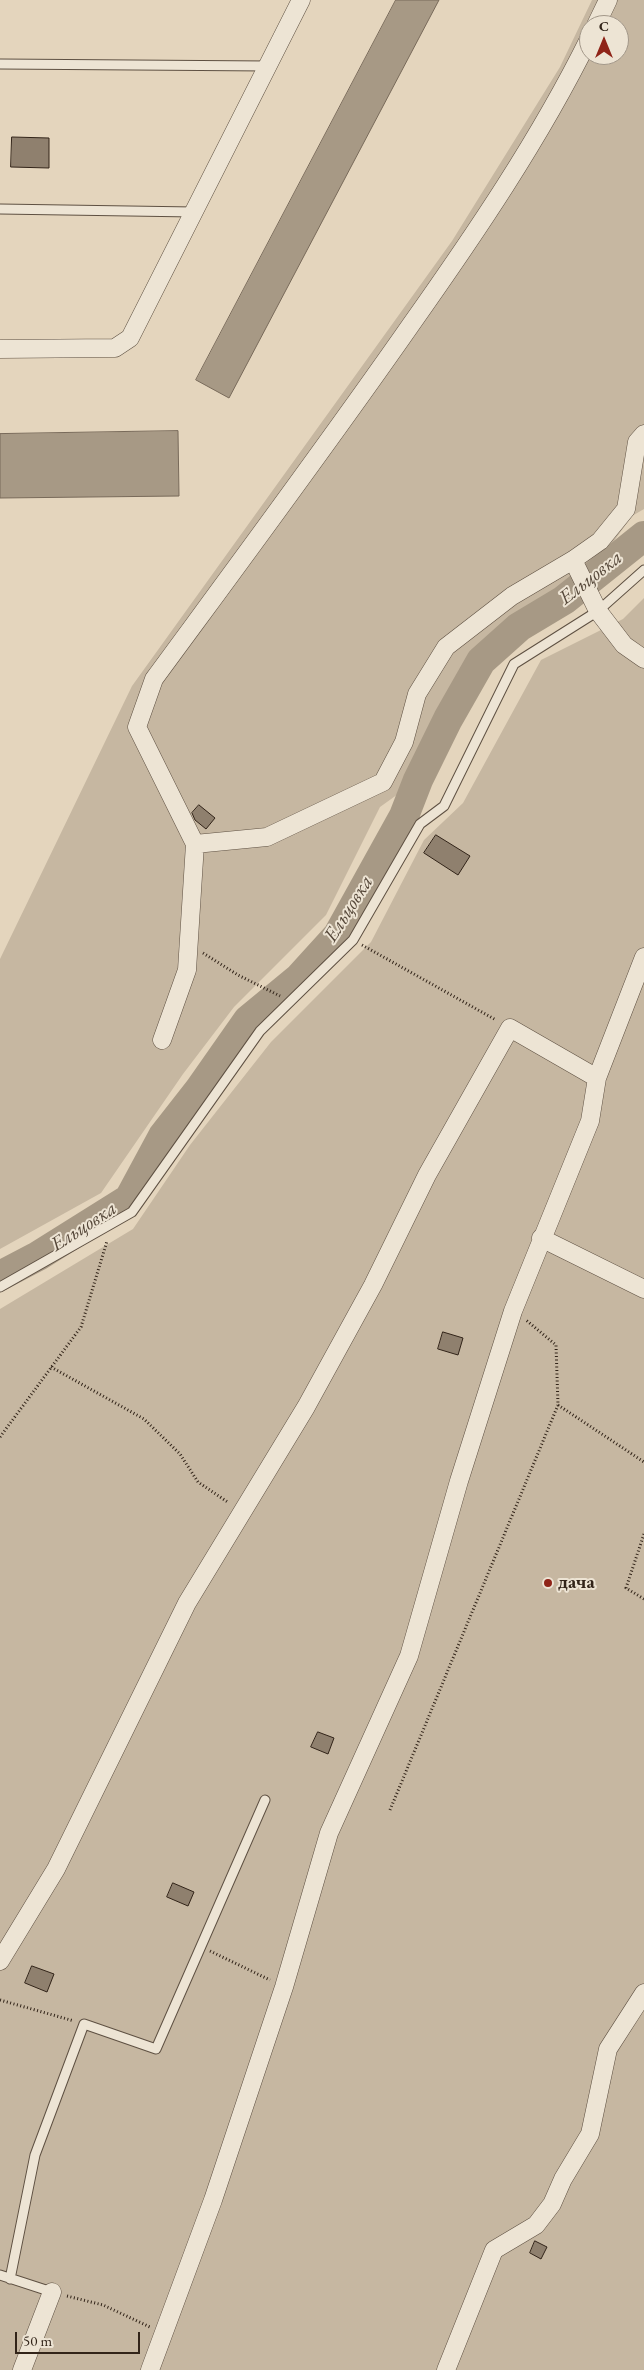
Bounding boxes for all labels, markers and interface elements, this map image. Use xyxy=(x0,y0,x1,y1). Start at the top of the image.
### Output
north arrow xyxy=(579,15,629,65)
text: С xyxy=(599,17,609,35)
water label: Ельцовка xyxy=(555,546,627,610)
water label: Ельцовка xyxy=(319,871,379,947)
water label: Ельцовка xyxy=(47,1197,121,1257)
place label: дача xyxy=(558,1572,595,1594)
marker: дача xyxy=(542,1577,554,1589)
scale bar xyxy=(18,2322,142,2354)
text: 50 m xyxy=(23,2331,52,2350)

